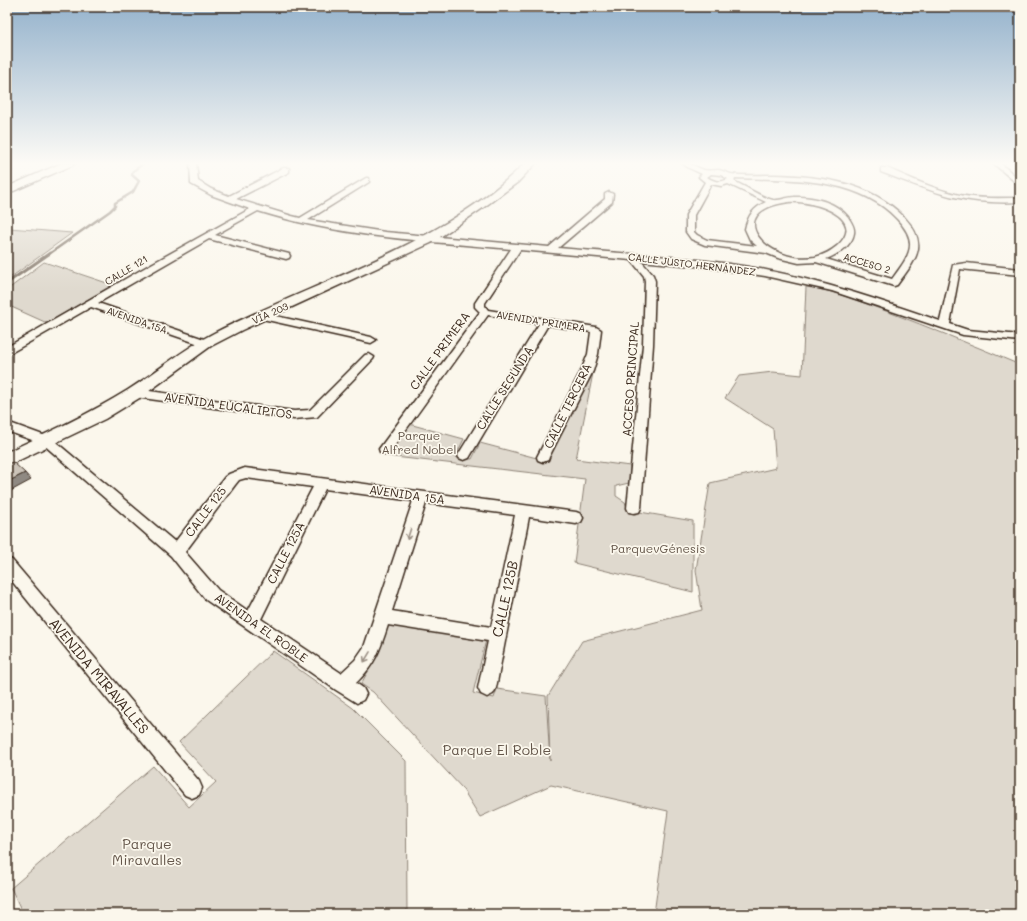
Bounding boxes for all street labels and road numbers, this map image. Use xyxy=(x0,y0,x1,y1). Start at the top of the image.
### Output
street label: CALLE JUSTO HERNÁNDEZ xyxy=(627,249,757,279)
street label: ACCESO 2 xyxy=(842,249,892,277)
street label: CALLE 121 xyxy=(102,252,150,288)
street label: VÍA 203 xyxy=(250,299,291,327)
street label: AVENIDA 15A xyxy=(105,303,169,337)
street label: AVENIDA PRIMERA xyxy=(495,307,587,335)
street label: CALLE PRIMERA xyxy=(405,308,473,393)
street label: ACCESO PRINCIPAL xyxy=(618,320,642,437)
street label: CALLE SEGUNDA xyxy=(472,342,536,432)
street label: CALLE TERCERA xyxy=(540,360,595,451)
street label: AVENIDA EUCALIPTOS xyxy=(163,388,293,422)
street label: AVENIDA 15A xyxy=(368,481,446,507)
street label: CALLE 125 xyxy=(181,483,229,540)
street label: CALLE 125A xyxy=(263,519,308,586)
street label: CALLE 125B xyxy=(487,559,522,639)
street label: AVENIDA EL ROBLE xyxy=(212,589,312,665)
street label: AVENIDA MIRAVALLES xyxy=(45,614,154,738)

